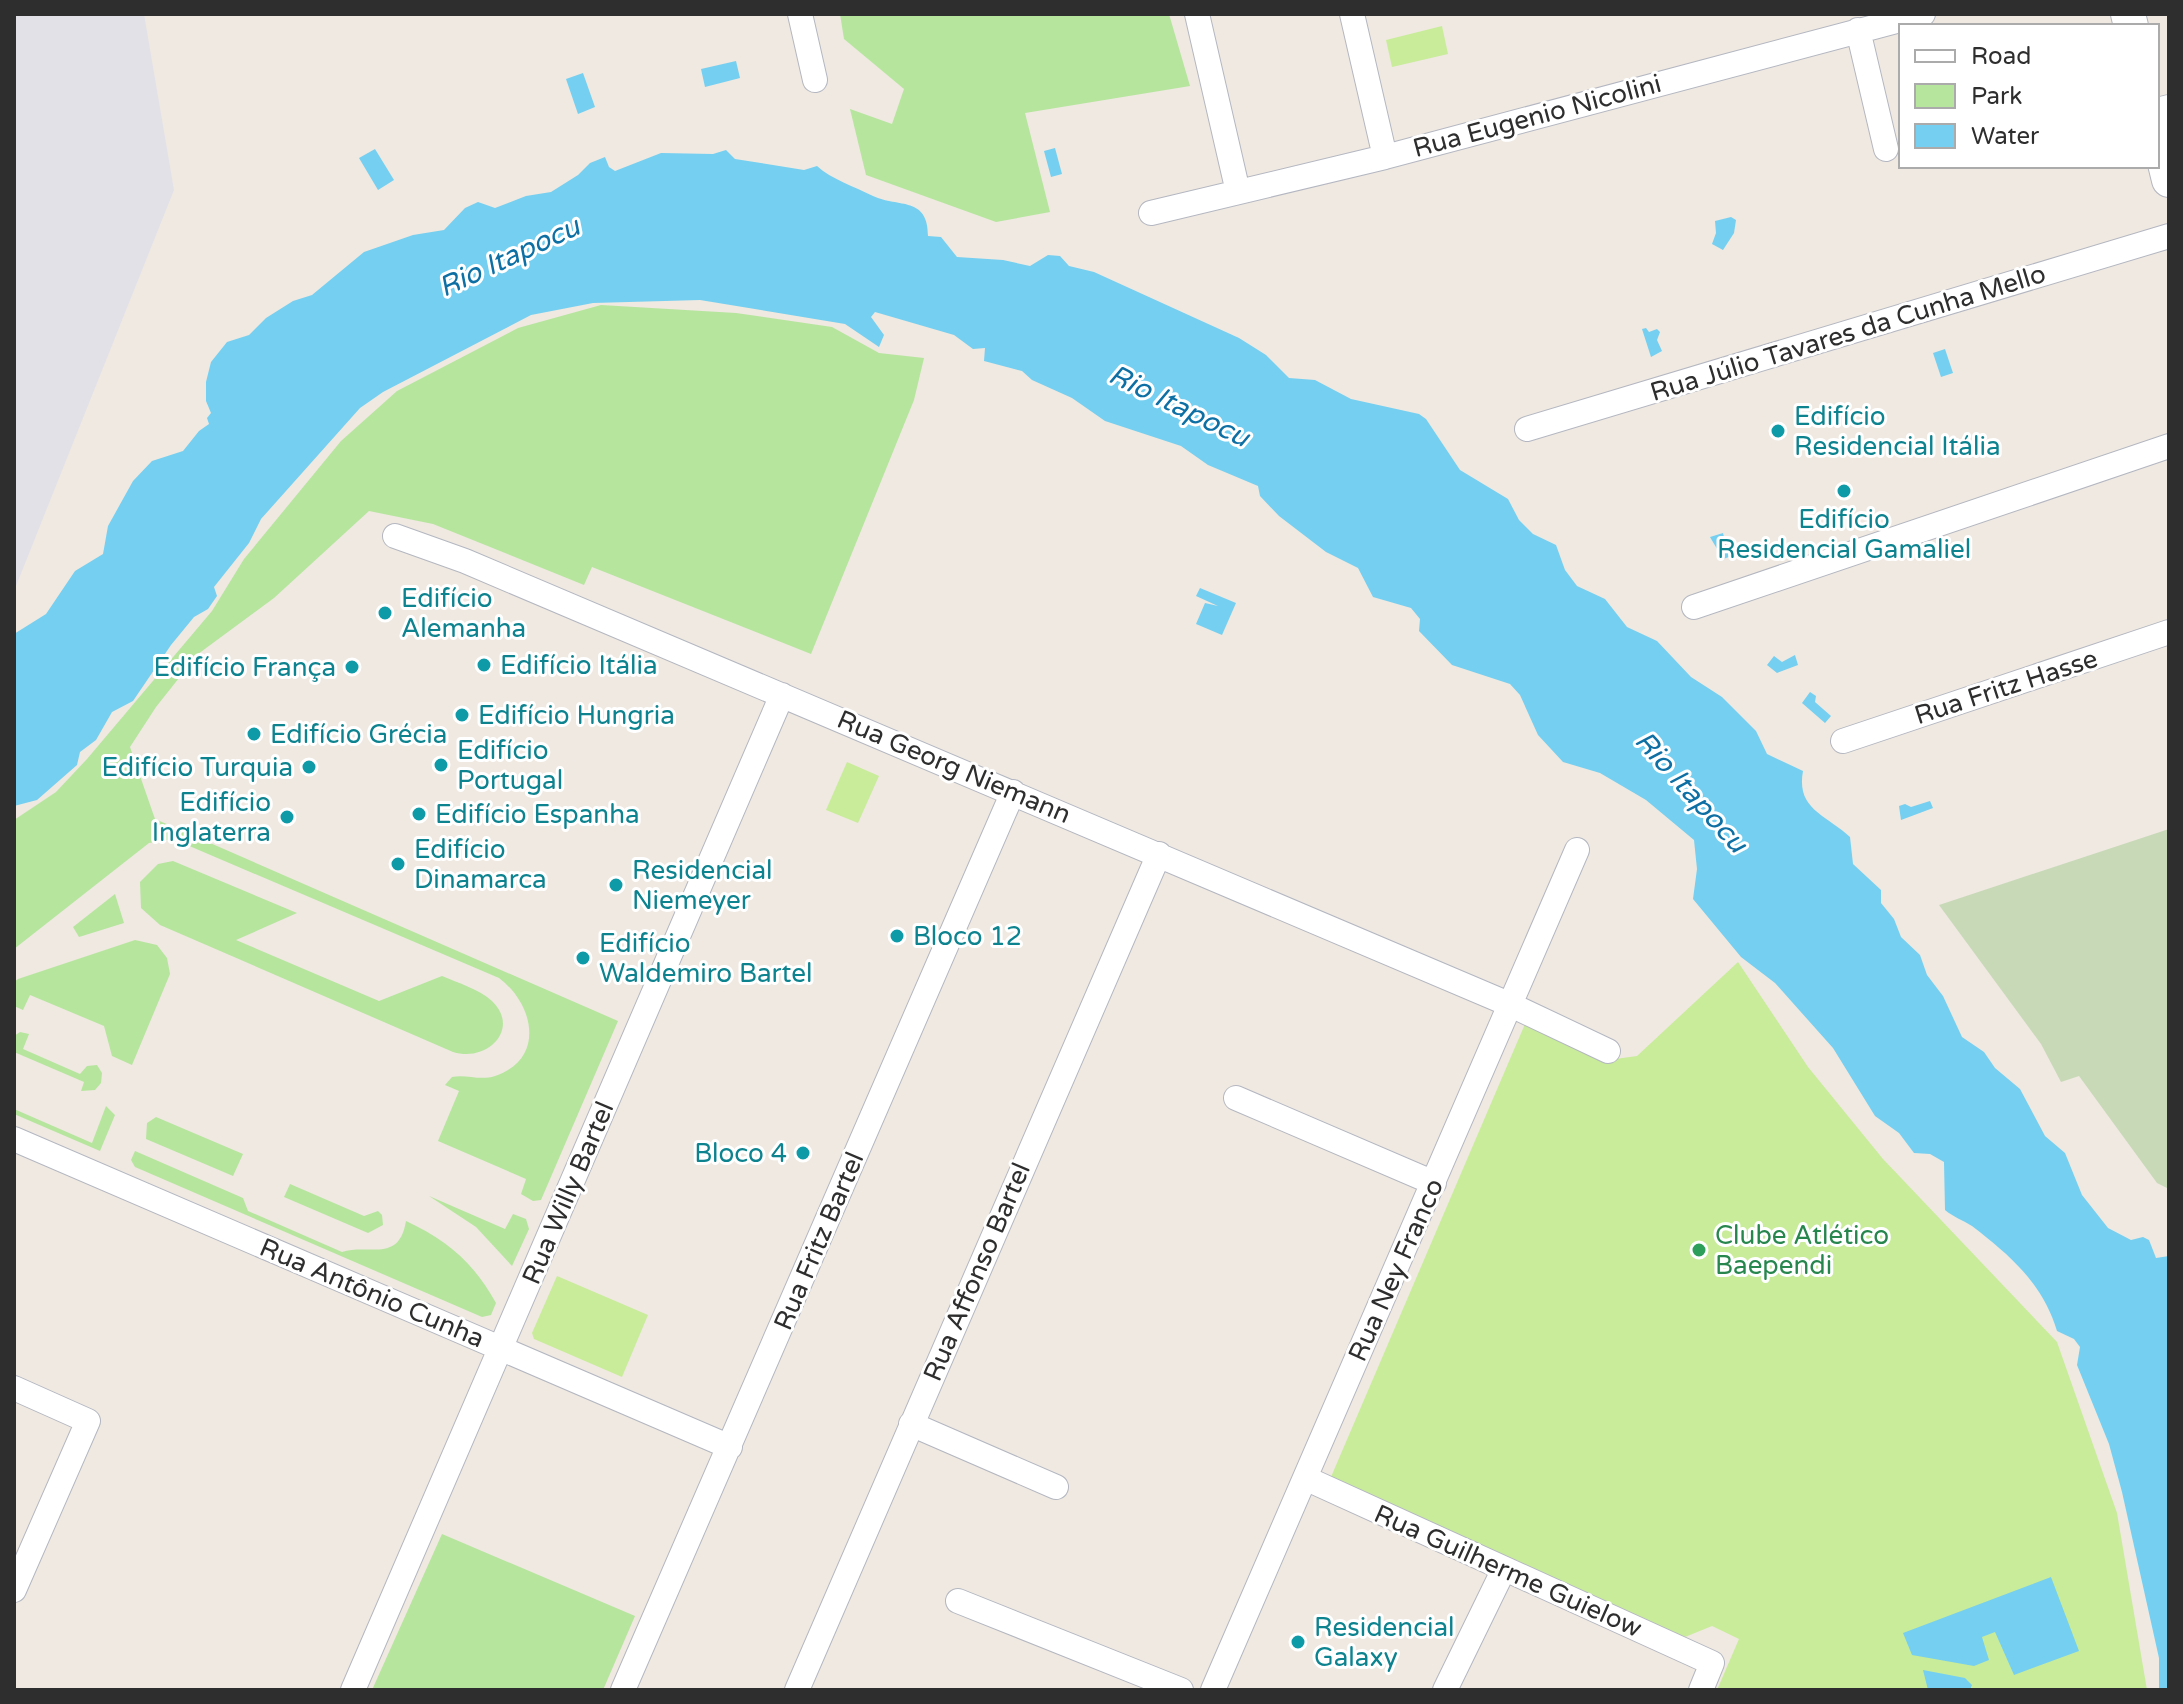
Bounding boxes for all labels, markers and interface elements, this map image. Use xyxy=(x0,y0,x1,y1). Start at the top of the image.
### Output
legend xyxy=(1899,24,2159,168)
text: Road xyxy=(1971,42,2031,71)
street label: Rua Eugenio Nicolini xyxy=(1409,68,1665,164)
text: Park xyxy=(1971,82,2022,111)
text: Water xyxy=(1971,122,2040,151)
water label: Rio Itapocu xyxy=(433,209,587,305)
street label: Rua Júlio Tavares da Cunha Mello xyxy=(1647,258,2049,408)
water label: Rio Itapocu xyxy=(1103,357,1256,455)
place label: Edifício Residencial Itália xyxy=(1794,401,2001,462)
marker: Edifício Residencial Itália xyxy=(1769,422,1787,440)
marker: Edifício Residencial Gamaliel xyxy=(1835,482,1853,500)
place label: Edifício Residencial Gamaliel xyxy=(1717,504,1971,565)
place label: Edifício Alemanha xyxy=(401,583,526,644)
marker: Edifício Alemanha xyxy=(376,604,394,622)
street label: Rua Fritz Hasse xyxy=(1910,643,2102,731)
place label: Edifício Itália xyxy=(500,650,658,681)
place label: Edifício França xyxy=(154,652,336,683)
marker: Edifício Itália xyxy=(475,656,493,674)
marker: Edifício França xyxy=(343,658,361,676)
place label: Edifício Hungria xyxy=(478,700,675,731)
street label: Rua Georg Niemann xyxy=(833,704,1075,830)
marker: Edifício Hungria xyxy=(453,706,471,724)
place label: Edifício Grécia xyxy=(270,719,447,750)
water label: Rio Itapocu xyxy=(1628,724,1756,861)
marker: Edifício Grécia xyxy=(245,725,263,743)
place label: Edifício Portugal xyxy=(457,735,563,796)
place label: Edifício Turquia xyxy=(102,752,293,783)
marker: Edifício Portugal xyxy=(432,756,450,774)
marker: Edifício Turquia xyxy=(300,758,318,776)
place label: Edifício Inglaterra xyxy=(152,787,271,848)
place label: Edifício Espanha xyxy=(435,799,640,830)
marker: Edifício Espanha xyxy=(410,805,428,823)
marker: Edifício Inglaterra xyxy=(278,808,296,826)
place label: Edifício Dinamarca xyxy=(414,834,547,895)
marker: Edifício Dinamarca xyxy=(389,855,407,873)
place label: Residencial Niemeyer xyxy=(632,855,773,916)
marker: Residencial Niemeyer xyxy=(607,876,625,894)
place label: Bloco 12 xyxy=(913,921,1022,952)
marker: Bloco 12 xyxy=(888,927,906,945)
place label: Edifício Waldemiro Bartel xyxy=(599,928,812,989)
marker: Edifício Waldemiro Bartel xyxy=(574,949,592,967)
street label: Rua Willy Bartel xyxy=(516,1097,620,1289)
place label: Bloco 4 xyxy=(694,1138,787,1169)
marker: Bloco 4 xyxy=(794,1144,812,1162)
street label: Rua Fritz Bartel xyxy=(768,1147,870,1335)
street label: Rua Affonso Bartel xyxy=(917,1158,1037,1386)
street label: Rua Ney Franco xyxy=(1342,1174,1450,1366)
place label: Clube Atlético Baependi xyxy=(1715,1220,1889,1281)
street label: Rua Antônio Cunha xyxy=(255,1232,489,1354)
marker: Clube Atlético Baependi xyxy=(1690,1241,1708,1259)
street label: Rua Guilherme Guielow xyxy=(1369,1498,1647,1644)
place label: Residencial Galaxy xyxy=(1314,1612,1455,1673)
marker: Residencial Galaxy xyxy=(1289,1633,1307,1651)

